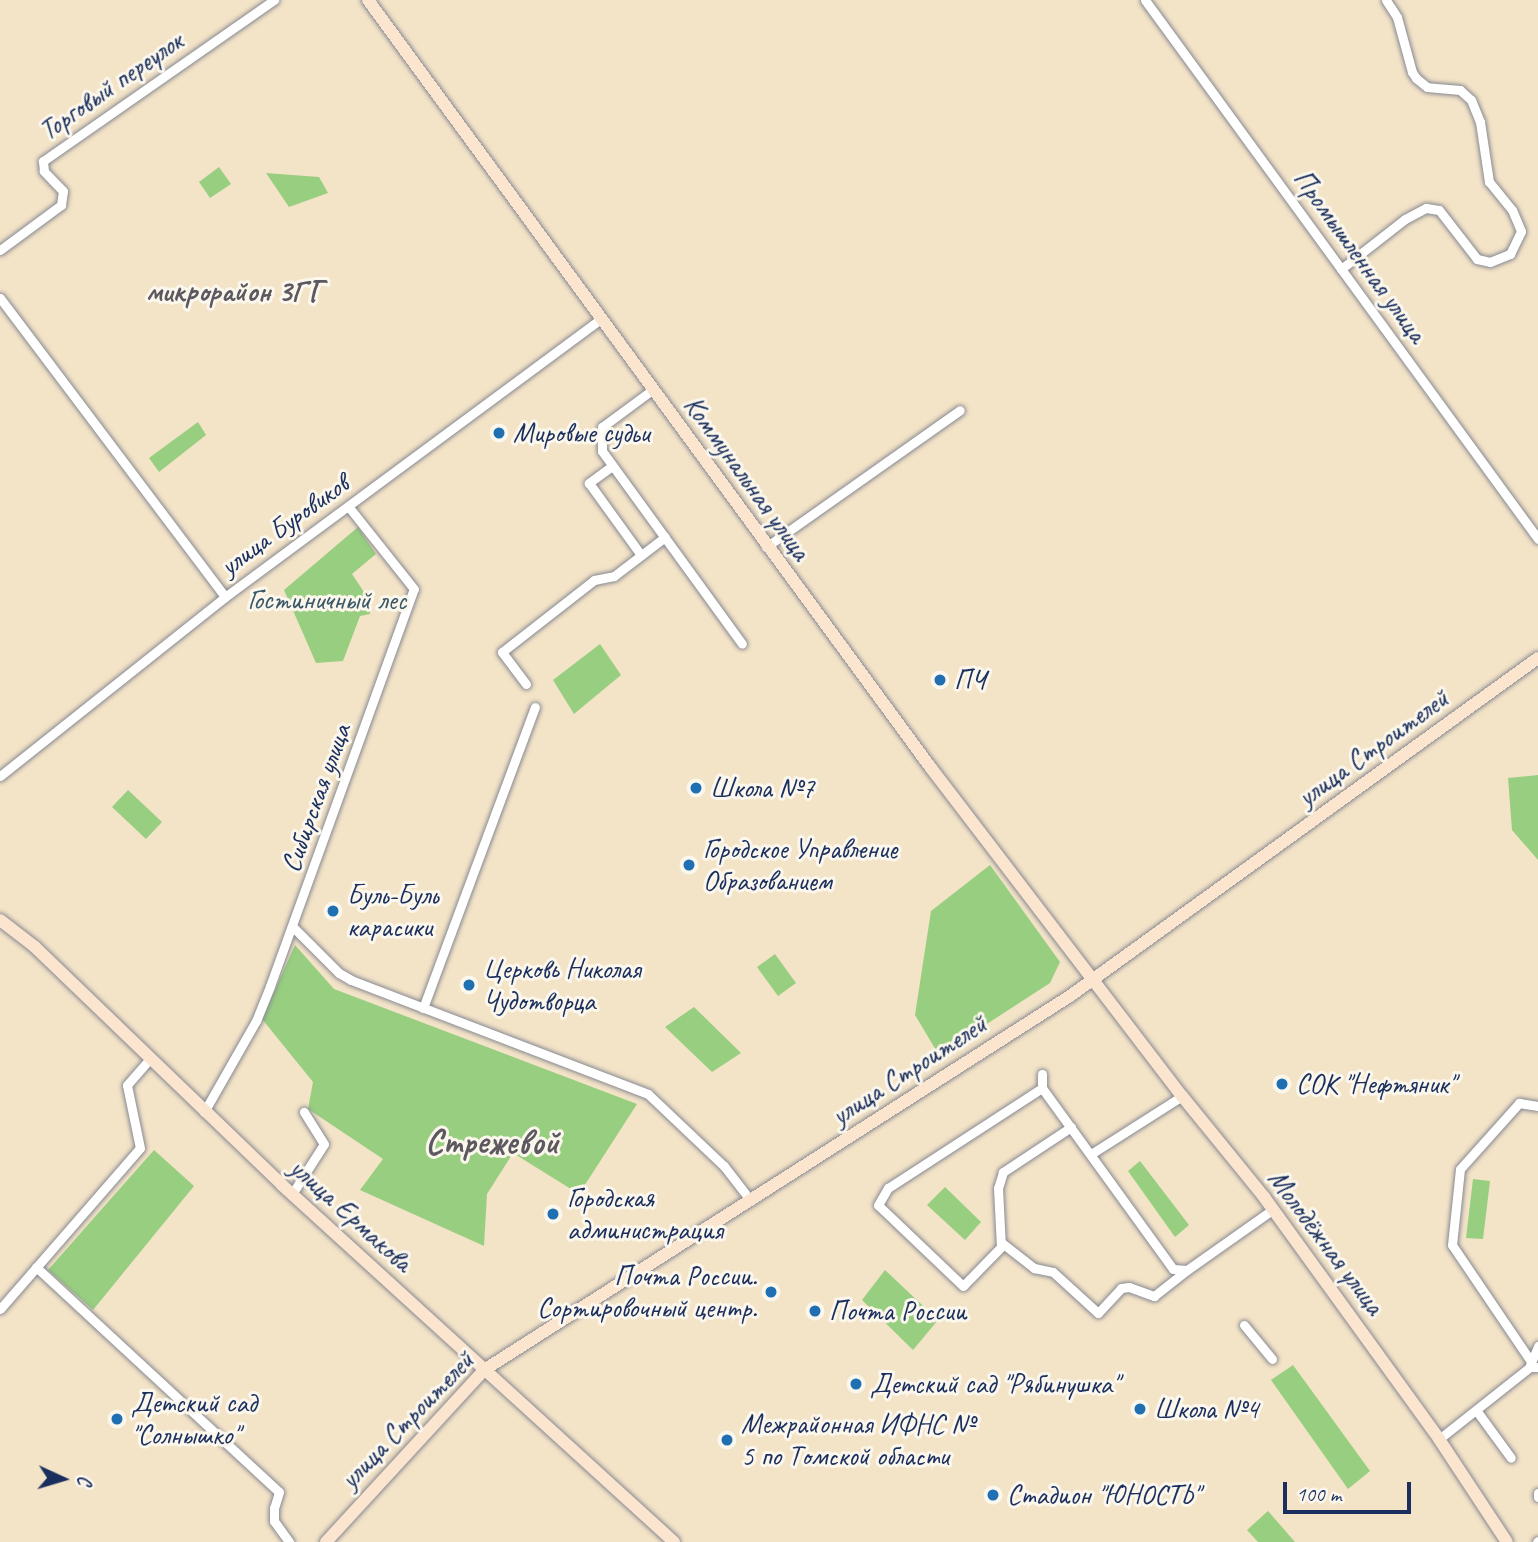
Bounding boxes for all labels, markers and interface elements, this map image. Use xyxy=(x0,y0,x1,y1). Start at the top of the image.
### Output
street label: Торговый переулок xyxy=(33,24,189,148)
street label: Промышленная улица xyxy=(1286,162,1434,350)
district label: микрорайон 3ГГ xyxy=(146,273,322,309)
street label: Коммунальная улица xyxy=(676,389,818,567)
place label: Мировые судьи xyxy=(513,416,651,450)
marker: Мировые судьи xyxy=(491,425,507,441)
street label: улица Буровиков xyxy=(213,467,355,583)
park label: Гостиничный лес xyxy=(248,583,406,617)
place label: ПЧ xyxy=(954,663,986,697)
marker: ПЧ xyxy=(932,672,948,688)
street label: улица Строителей xyxy=(1292,683,1454,813)
street label: Сибирская улица xyxy=(273,718,359,878)
place label: Школа №7 xyxy=(710,771,814,805)
marker: Школа №7 xyxy=(688,780,704,796)
place label: Городское Управление Образованием xyxy=(703,832,898,898)
marker: Городское Управление Образованием xyxy=(681,857,697,873)
place label: Буль-Буль карасики xyxy=(347,878,438,944)
marker: Буль-Буль карасики xyxy=(325,903,341,919)
place label: Церковь Николая Чудотворца xyxy=(483,952,641,1018)
marker: Церковь Николая Чудотворца xyxy=(461,977,477,993)
street label: улица Строителей xyxy=(826,1008,992,1132)
place label: СОК "Нефтяник" xyxy=(1296,1067,1455,1101)
marker: СОК "Нефтяник" xyxy=(1274,1076,1290,1092)
district label: Стрежевой xyxy=(425,1121,559,1163)
street label: улица Ермакова xyxy=(282,1151,420,1279)
street label: Молодёжная улица xyxy=(1260,1162,1392,1322)
place label: Городская администрация xyxy=(567,1181,723,1247)
marker: Городская администрация xyxy=(545,1206,561,1222)
place label: Почта России. Сортировочный центр. xyxy=(537,1259,757,1325)
marker: Почта России. Сортировочный центр. xyxy=(763,1284,779,1300)
place label: Почта России xyxy=(829,1294,965,1328)
marker: Почта России xyxy=(807,1303,823,1319)
street label: улица Строителей xyxy=(334,1345,480,1495)
place label: Детский сад "Рябинушка" xyxy=(870,1367,1119,1401)
marker: Детский сад "Рябинушка" xyxy=(848,1376,864,1392)
place label: Детский сад "Солнышко" xyxy=(131,1386,257,1452)
place label: Школа №4 xyxy=(1154,1392,1258,1426)
marker: Школа №4 xyxy=(1132,1401,1148,1417)
place label: Межрайонная ИФНС № 5 по Томской области xyxy=(741,1407,974,1473)
marker: Детский сад "Солнышко" xyxy=(109,1411,125,1427)
marker: Межрайонная ИФНС № 5 по Томской области xyxy=(719,1432,735,1448)
north arrow xyxy=(28,1444,98,1514)
scale bar xyxy=(1286,1468,1414,1512)
text: С xyxy=(72,1475,96,1486)
place label: Стадион "ЮНОСТЬ" xyxy=(1007,1478,1199,1512)
text: 100 m xyxy=(1296,1481,1341,1507)
marker: Стадион "ЮНОСТЬ" xyxy=(985,1487,1001,1503)

